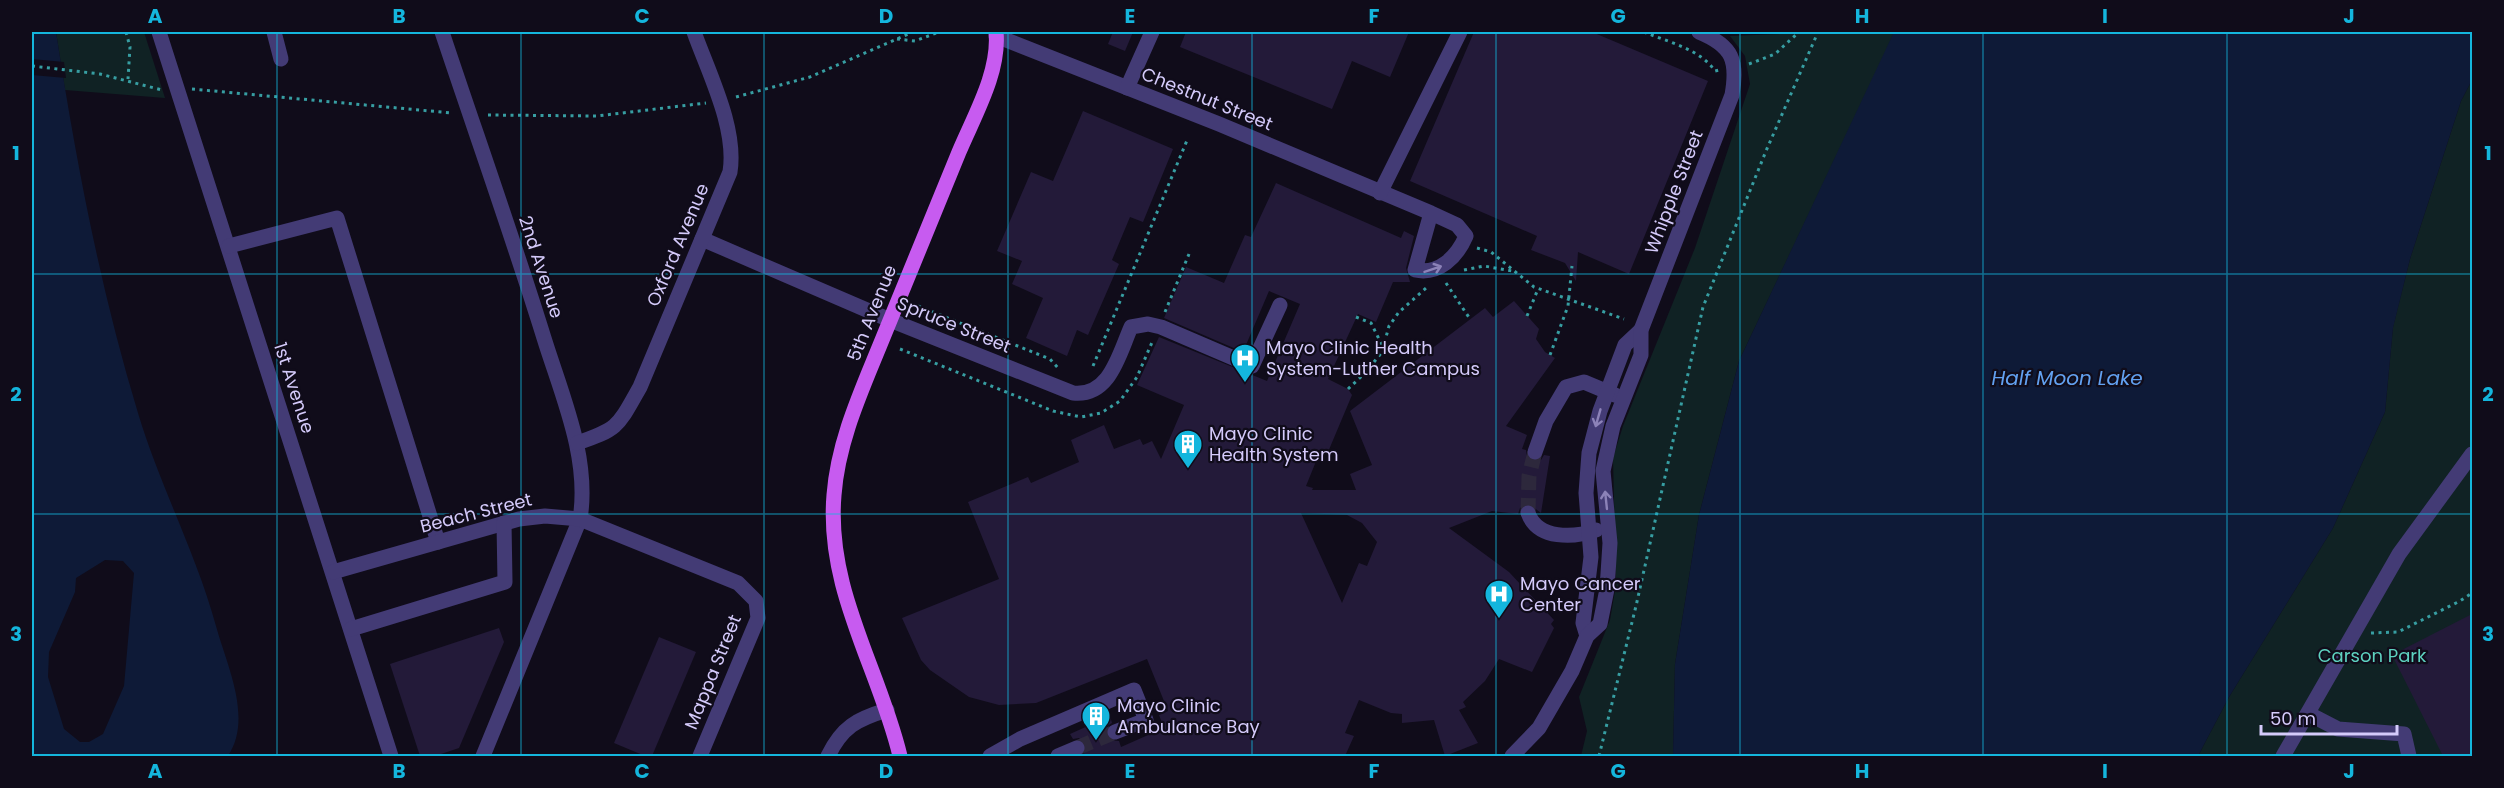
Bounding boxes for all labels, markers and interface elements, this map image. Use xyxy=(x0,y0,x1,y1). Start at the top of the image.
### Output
text: A xyxy=(148,2,163,30)
text: B xyxy=(392,2,406,30)
text: C xyxy=(634,2,650,30)
text: D xyxy=(879,2,893,30)
text: E xyxy=(1125,2,1135,30)
text: F xyxy=(1369,2,1380,30)
text: G xyxy=(1610,2,1626,30)
text: H xyxy=(1855,2,1869,30)
text: I xyxy=(2102,2,2108,30)
text: J xyxy=(2343,2,2355,30)
street label: Chestnut Street xyxy=(1138,61,1277,136)
street label: Whipple Street xyxy=(1638,126,1709,257)
text: 1 xyxy=(12,139,20,167)
text: 1 xyxy=(2484,139,2492,167)
street label: Oxford Avenue xyxy=(640,179,715,310)
street label: 2nd Avenue xyxy=(513,212,570,321)
street label: 5th Avenue xyxy=(841,261,902,365)
one-way arrow xyxy=(1424,262,1442,273)
street label: Spruce Street xyxy=(894,290,1015,359)
place label: Mayo Clinic Health System-Luther Campus xyxy=(1266,335,1480,381)
street label: 1st Avenue xyxy=(268,339,321,436)
hospital icon: Mayo Clinic Health System-Luther Campus xyxy=(1229,342,1261,384)
water label: Half Moon Lake xyxy=(1991,364,2143,392)
text: 2 xyxy=(10,380,22,408)
text: 2 xyxy=(2482,380,2494,408)
one-way arrow xyxy=(1592,408,1603,427)
place label: Mayo Clinic Health System xyxy=(1209,421,1338,467)
building icon: Mayo Clinic Health System xyxy=(1172,428,1204,470)
street label: Beach Street xyxy=(417,487,534,538)
one-way arrow xyxy=(1600,491,1611,511)
place label: Mayo Cancer Center xyxy=(1520,571,1641,617)
hospital icon: Mayo Cancer Center xyxy=(1483,578,1515,620)
street label: Mappa Street xyxy=(678,611,747,733)
text: 3 xyxy=(10,620,22,648)
text: 3 xyxy=(2482,620,2494,648)
park label: Carson Park xyxy=(2318,643,2427,668)
place label: Mayo Clinic Ambulance Bay xyxy=(1117,693,1260,739)
scale bar xyxy=(2261,698,2398,736)
building icon: Mayo Clinic Ambulance Bay xyxy=(1080,700,1112,742)
text: 50 m xyxy=(2270,706,2316,731)
text: A xyxy=(148,757,163,785)
text: B xyxy=(392,757,406,785)
text: C xyxy=(634,757,650,785)
text: D xyxy=(879,757,893,785)
text: E xyxy=(1125,757,1135,785)
text: F xyxy=(1369,757,1380,785)
text: G xyxy=(1610,757,1626,785)
text: H xyxy=(1855,757,1869,785)
text: I xyxy=(2102,757,2108,785)
text: J xyxy=(2343,757,2355,785)

